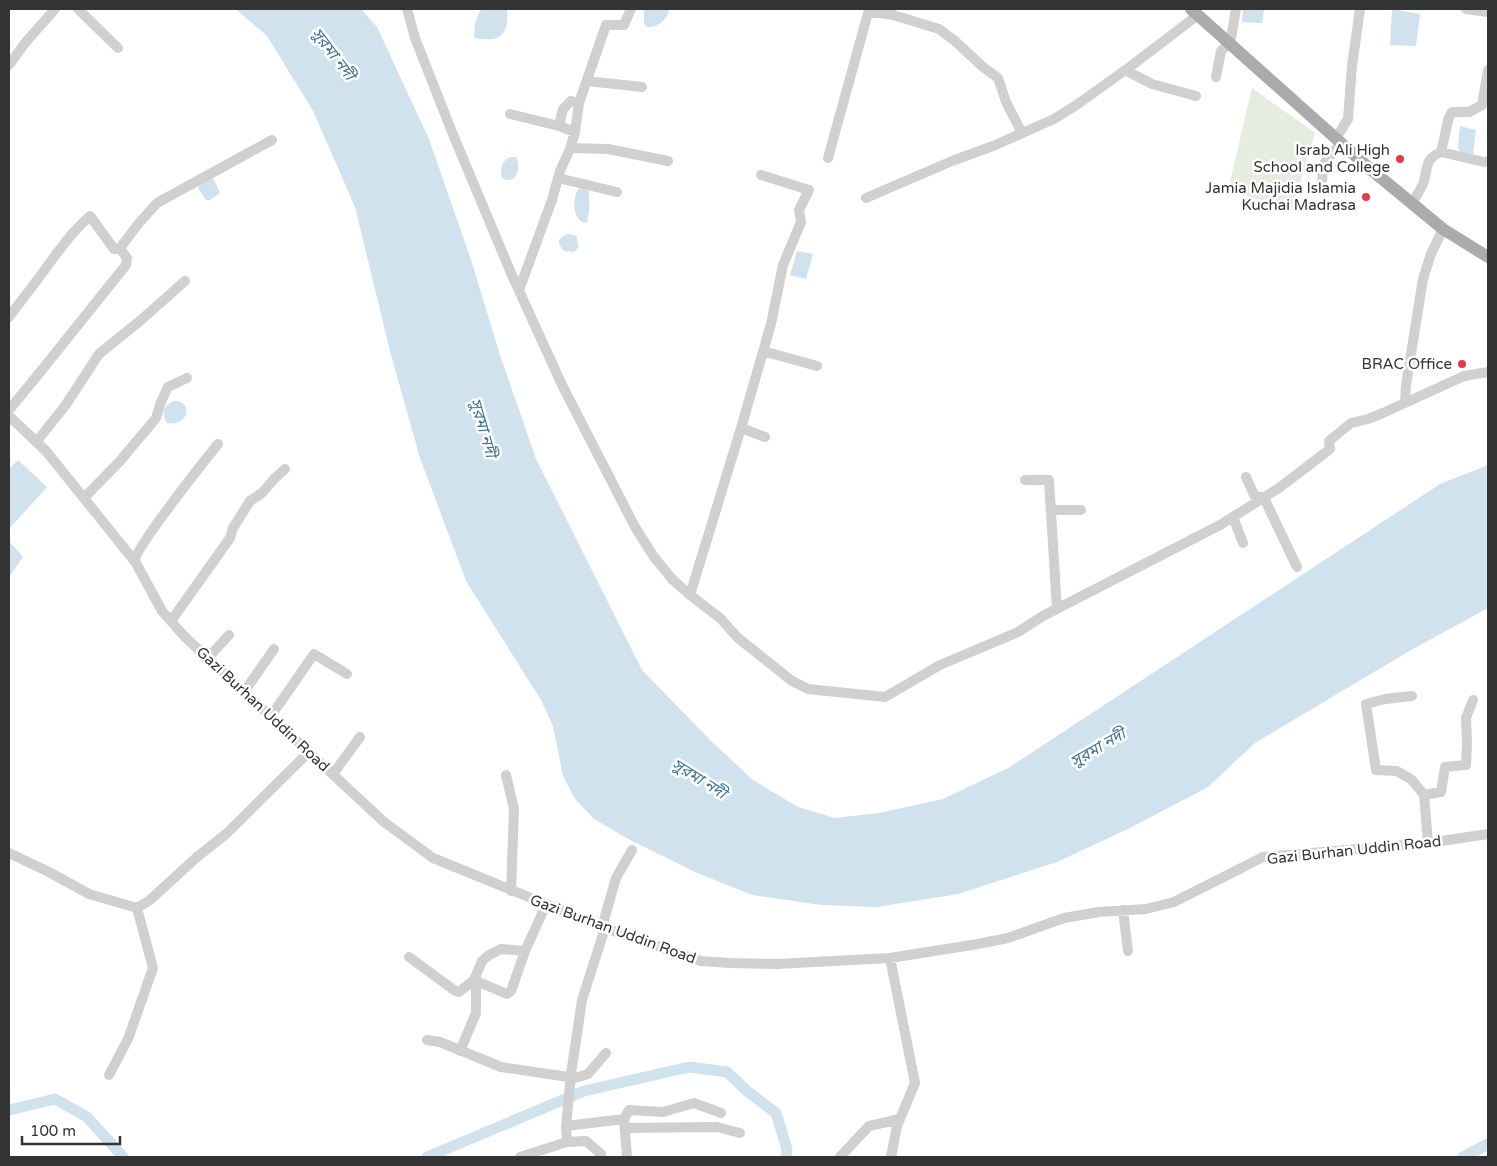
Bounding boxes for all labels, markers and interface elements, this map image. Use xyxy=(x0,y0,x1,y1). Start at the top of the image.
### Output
water label: সুরমা নদী xyxy=(307,24,361,86)
place label: Israb Ali High School and College xyxy=(1254,141,1390,176)
marker: Israb Ali High School and College xyxy=(1394,153,1406,165)
place label: Jamia Majidia Islamia Kuchai Madrasa xyxy=(1205,179,1356,214)
marker: Jamia Majidia Islamia Kuchai Madrasa xyxy=(1360,191,1372,203)
place label: BRAC Office xyxy=(1362,355,1452,373)
marker: BRAC Office xyxy=(1456,358,1468,370)
water label: সুরমা নদী xyxy=(465,396,502,462)
street label: Gazi Burhan Uddin Road xyxy=(193,643,333,775)
water label: সুরমা নদী xyxy=(1067,723,1132,772)
water label: সুরমা নদী xyxy=(668,755,732,805)
street label: Gazi Burhan Uddin Road xyxy=(1266,832,1442,868)
street label: Gazi Burhan Uddin Road xyxy=(528,891,698,967)
scale bar xyxy=(22,1114,120,1146)
text: 100 m xyxy=(30,1122,76,1140)

